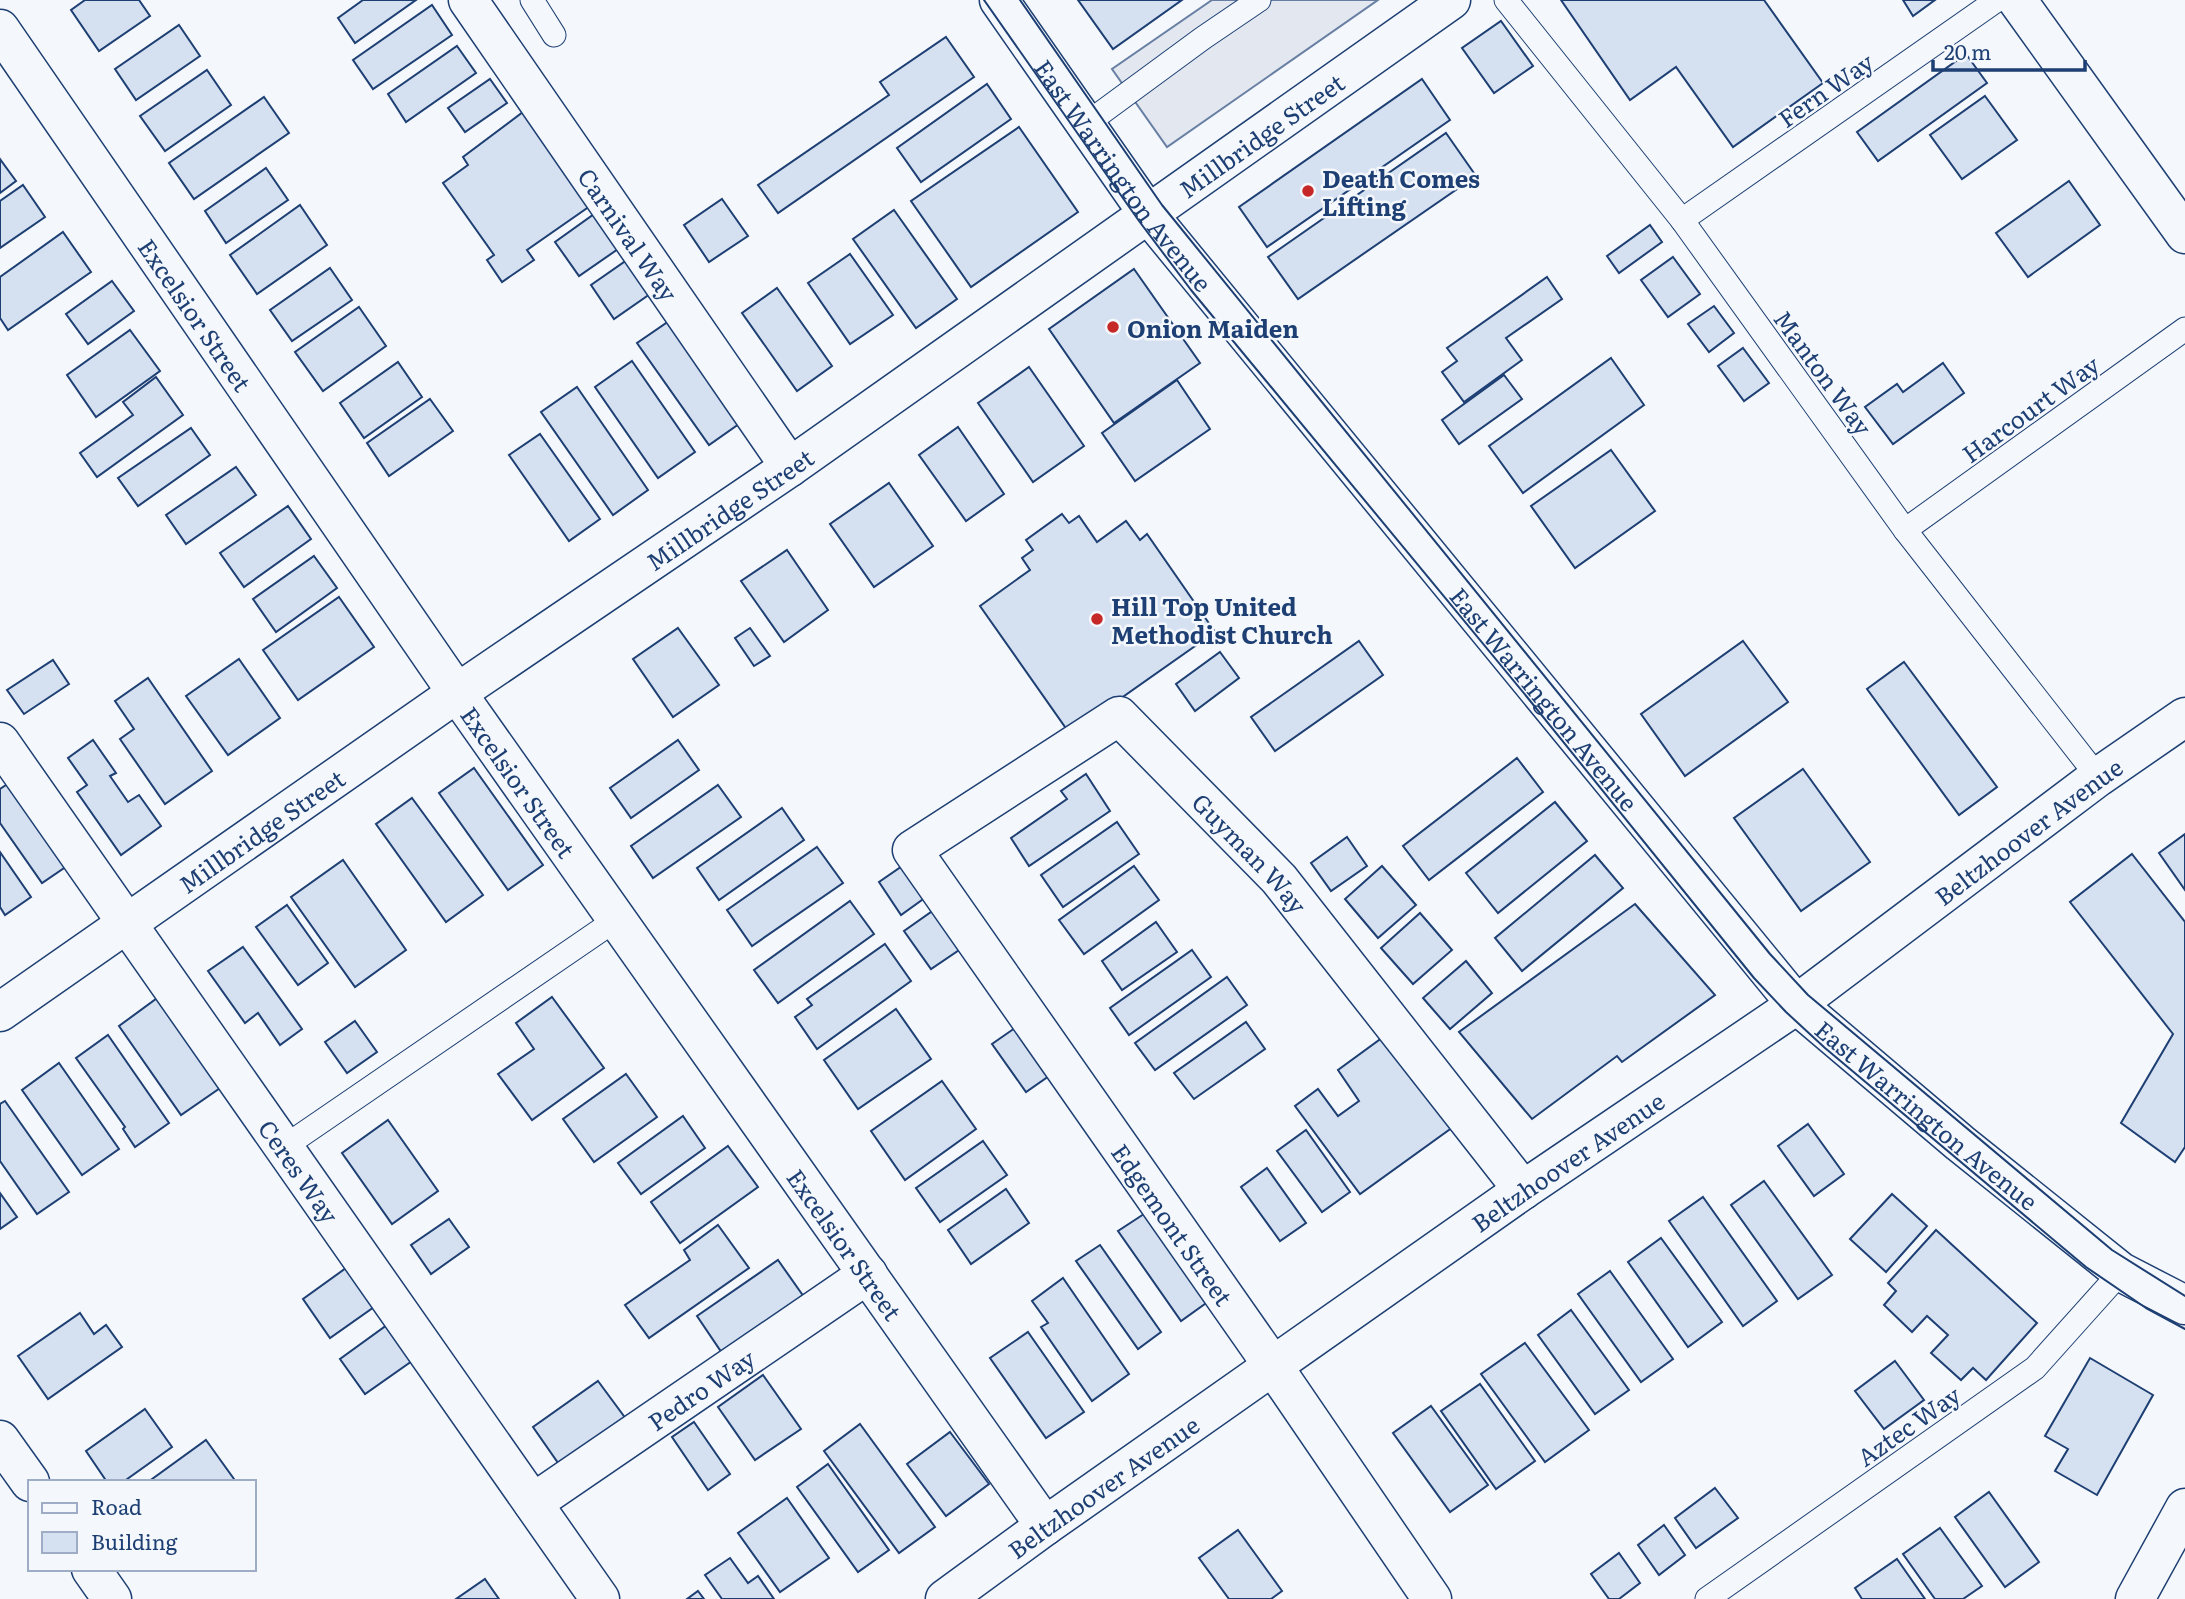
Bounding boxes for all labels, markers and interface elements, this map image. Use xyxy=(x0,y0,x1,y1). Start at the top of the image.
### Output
scale bar xyxy=(1933,28,2085,72)
text: 20 m xyxy=(1944,35,1991,66)
street label: Fern Way xyxy=(1770,43,1880,135)
street label: East Warrington Avenue xyxy=(1028,51,1221,298)
street label: Millbridge Street xyxy=(1171,64,1351,205)
street label: Carnival Way xyxy=(571,160,688,308)
place label: Death Comes Lifting xyxy=(1322,160,1480,223)
marker: Death Comes Lifting xyxy=(1300,183,1316,199)
street label: Excelsior Street xyxy=(131,231,261,398)
street label: Manton Way xyxy=(1767,302,1881,442)
place label: Onion Maiden xyxy=(1127,310,1299,345)
marker: Onion Maiden xyxy=(1105,319,1121,335)
street label: Harcourt Way xyxy=(1954,346,2106,470)
street label: Millbridge Street xyxy=(638,439,820,578)
street label: East Warrington Avenue xyxy=(1443,579,1648,818)
place label: Hill Top United Methodist Church xyxy=(1111,588,1333,651)
marker: Hill Top United Methodist Church xyxy=(1089,611,1105,627)
street label: Excelsior Street xyxy=(454,698,585,864)
street label: Beltzhoover Avenue xyxy=(1926,748,2129,912)
street label: Millbridge Street xyxy=(171,760,351,900)
street label: Guyman Way xyxy=(1185,784,1317,920)
street label: East Warrington Avenue xyxy=(1809,1011,2046,1217)
street label: Beltzhoover Avenue xyxy=(1463,1082,1671,1239)
street label: Ceres Way xyxy=(251,1112,349,1229)
street label: Edgemont Street xyxy=(1104,1136,1242,1312)
street label: Excelsior Street xyxy=(780,1161,911,1327)
street label: Pedro Way xyxy=(640,1339,761,1438)
street label: Aztec Way xyxy=(1849,1376,1967,1474)
street label: Beltzhoover Avenue xyxy=(1000,1406,1205,1566)
legend xyxy=(28,1480,256,1571)
text: Road xyxy=(91,1490,142,1521)
text: Building xyxy=(91,1525,178,1556)

